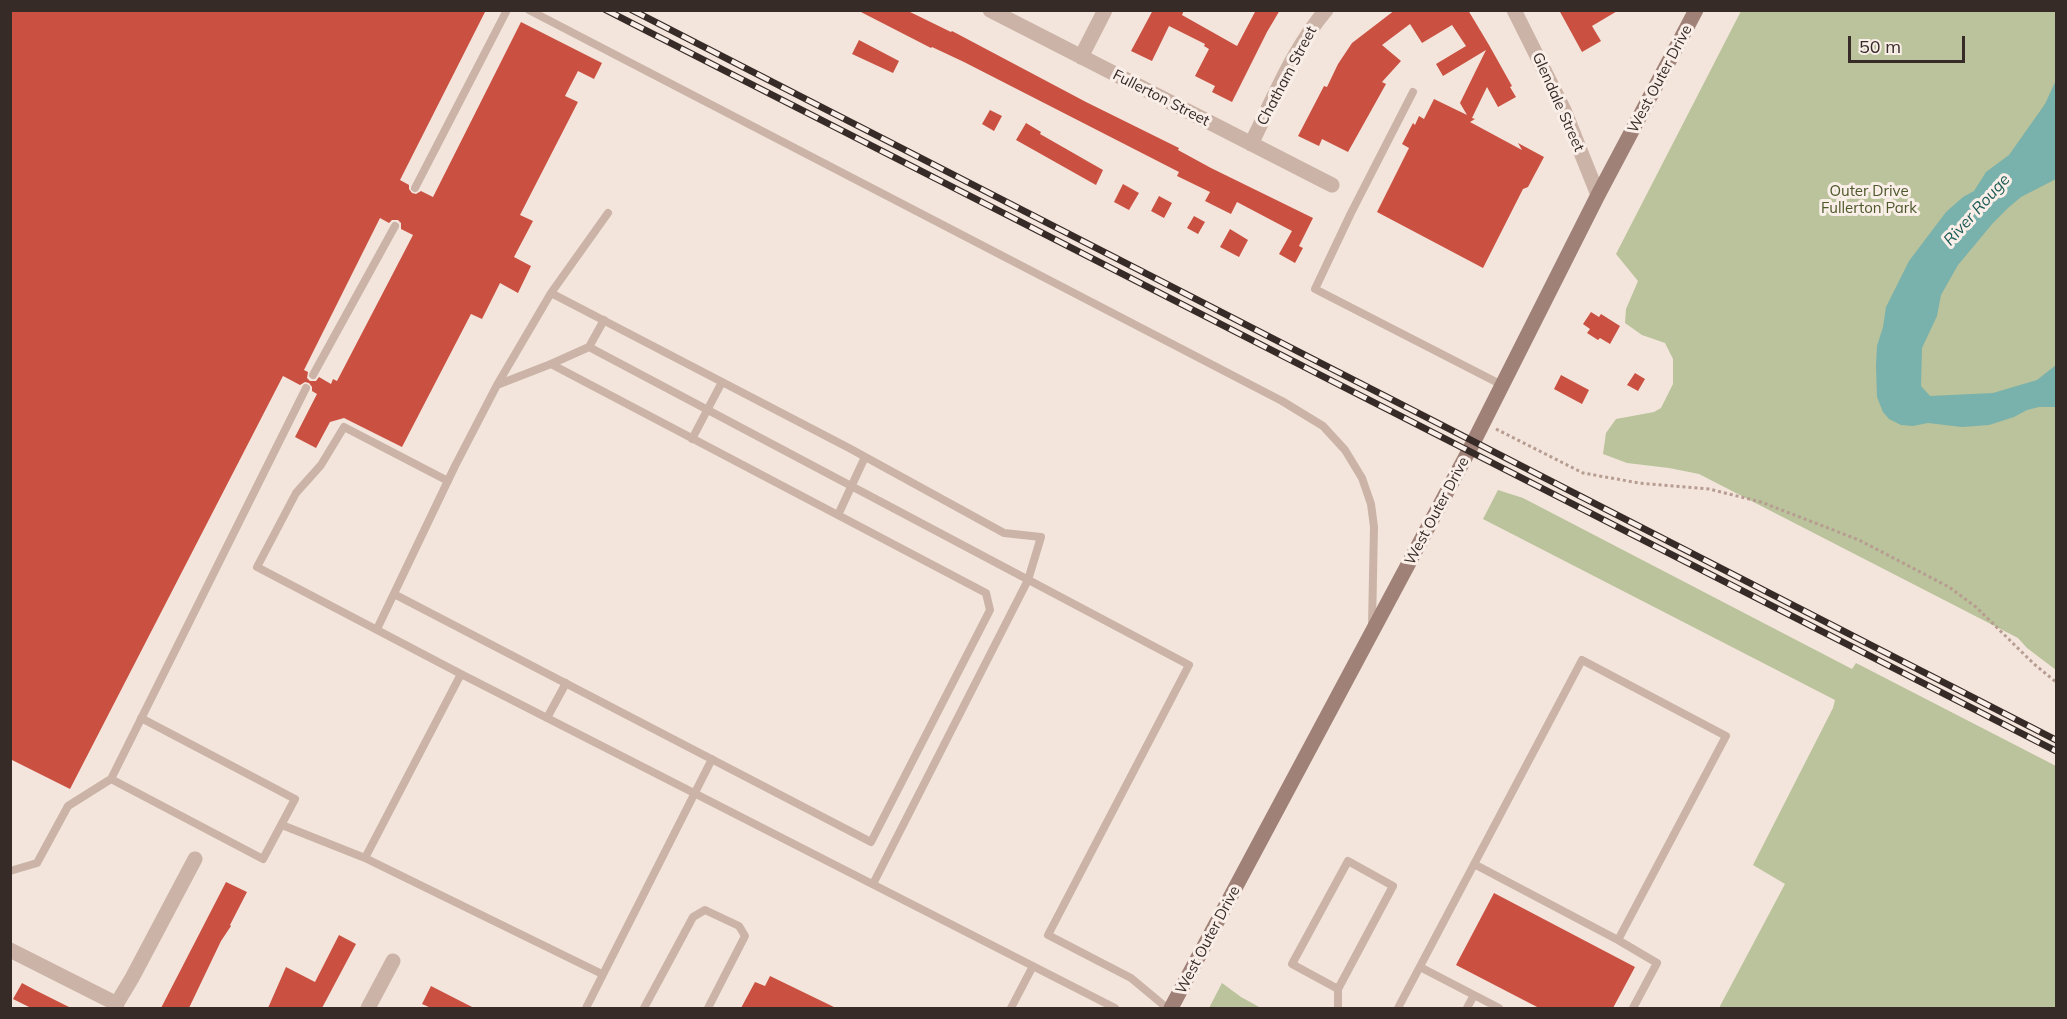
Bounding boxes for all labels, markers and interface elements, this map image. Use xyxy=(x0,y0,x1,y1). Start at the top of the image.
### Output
street label: West Outer Drive xyxy=(1624,22,1696,136)
street label: Chatham Street xyxy=(1253,23,1321,129)
scale bar xyxy=(1851,24,1968,62)
text: 50 m xyxy=(1859,35,1901,58)
street label: Glendale Street xyxy=(1528,50,1588,154)
street label: Fullerton Street xyxy=(1110,66,1212,130)
water label: River Rouge xyxy=(1940,170,2014,250)
park label: Outer Drive Fullerton Park xyxy=(1821,182,1917,217)
street label: West Outer Drive xyxy=(1401,454,1473,568)
street label: West Outer Drive xyxy=(1172,883,1244,997)

